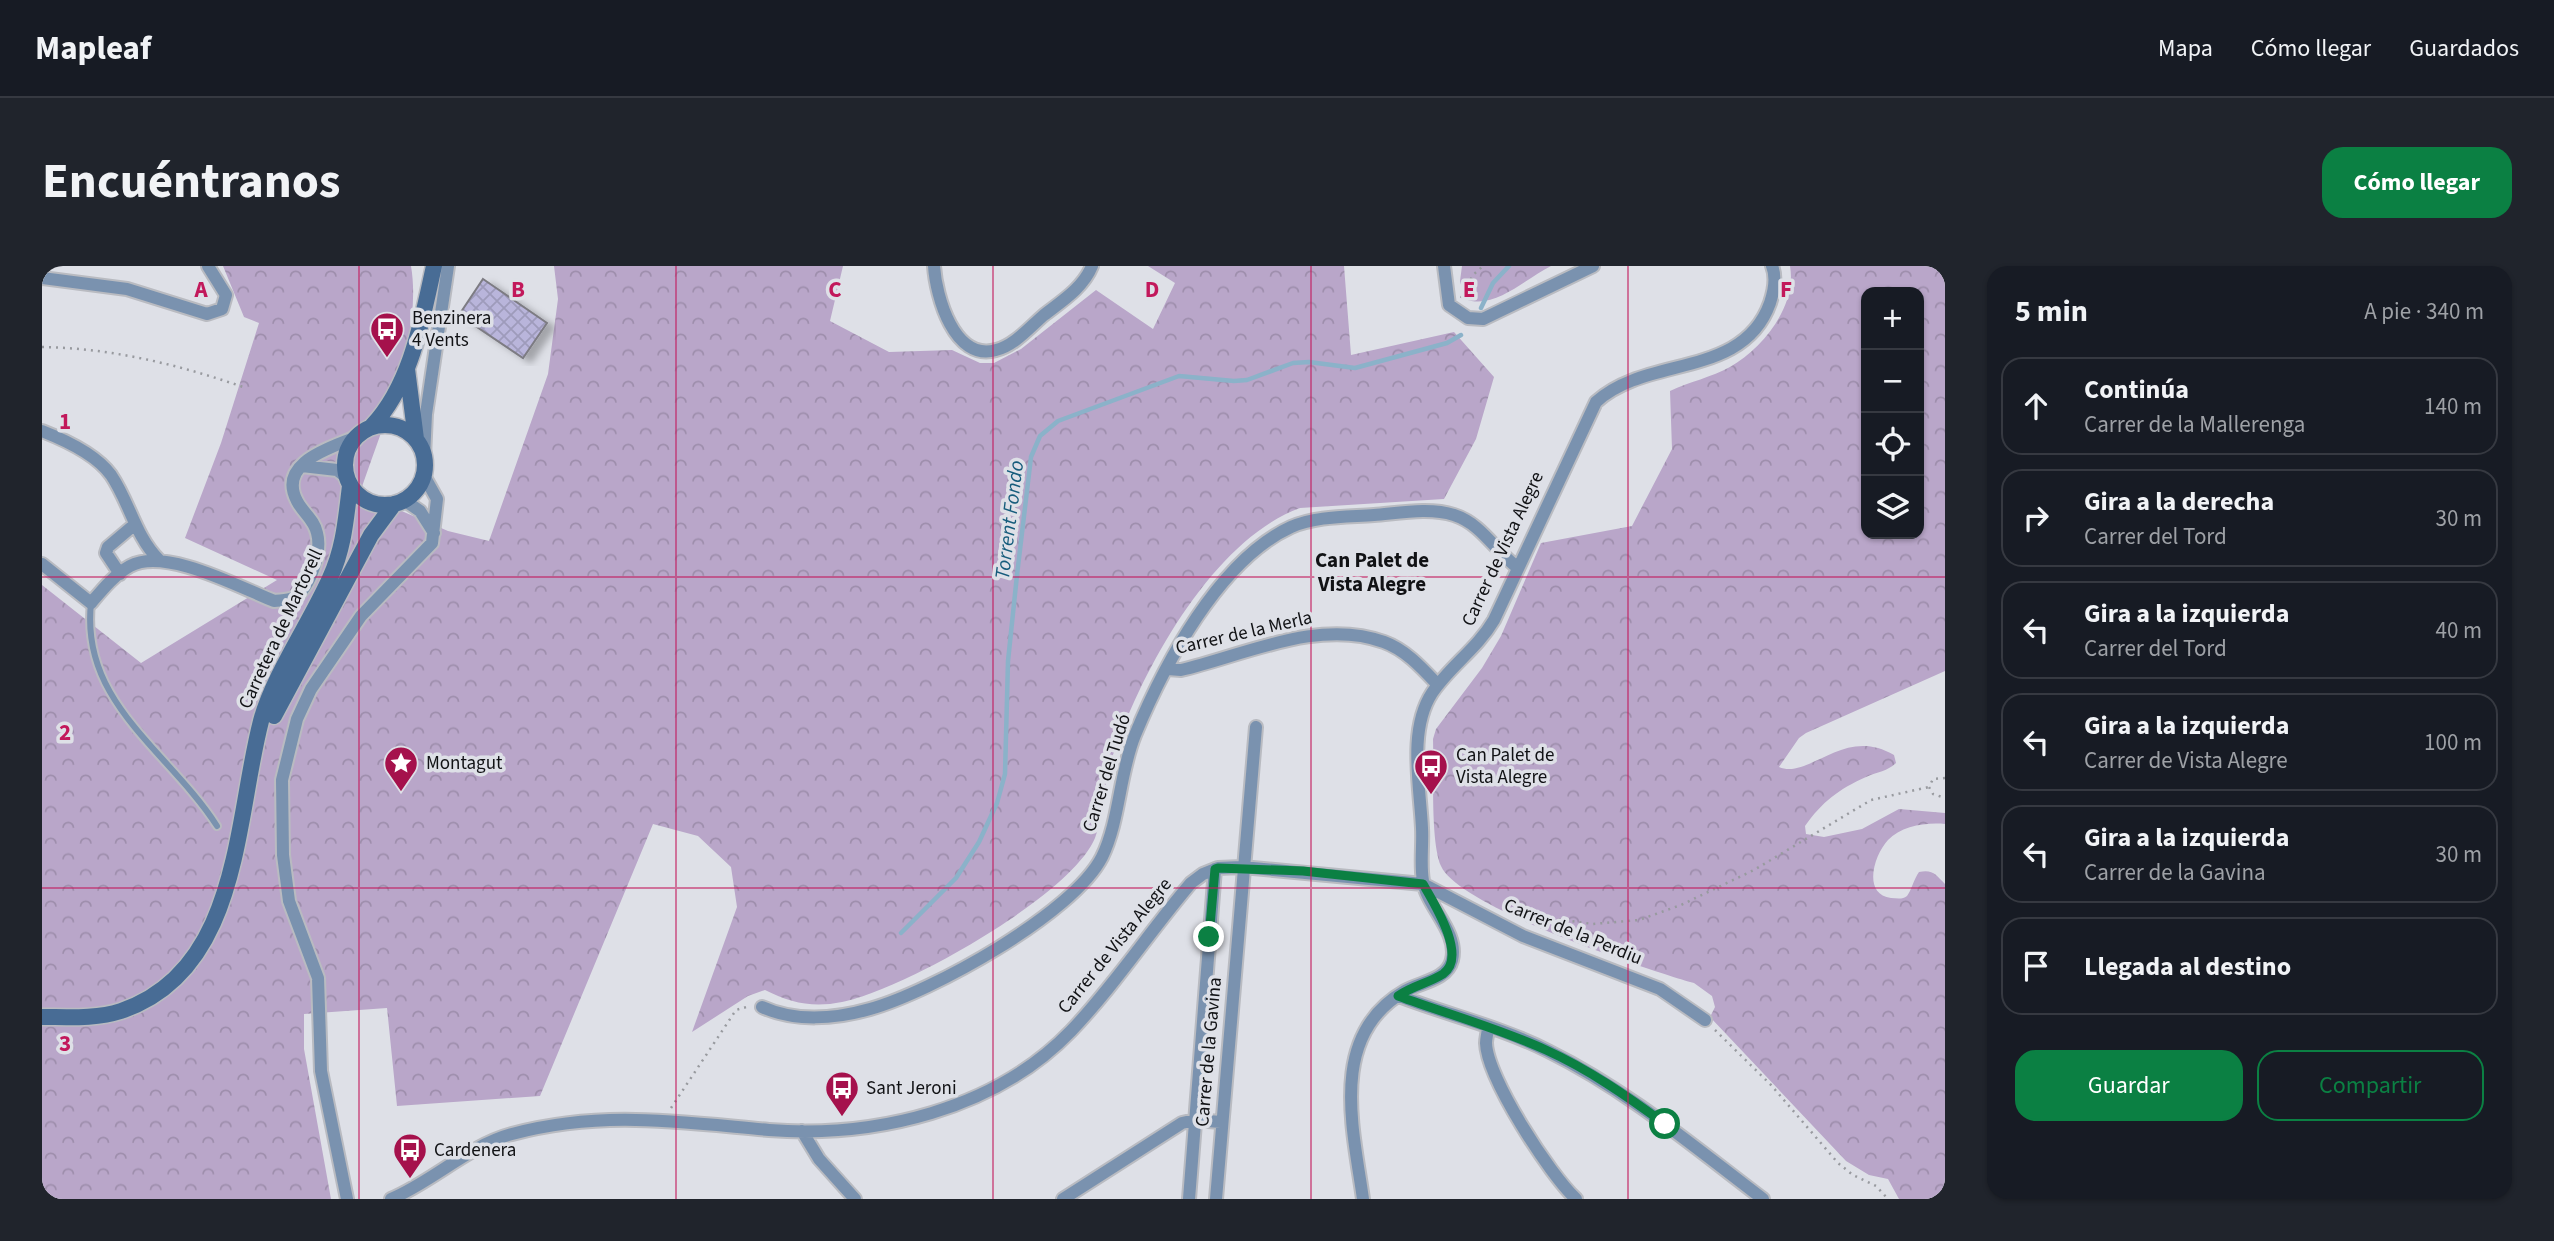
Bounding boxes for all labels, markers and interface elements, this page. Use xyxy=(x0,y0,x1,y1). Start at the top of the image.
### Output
text: Mapleaf xyxy=(35,25,151,72)
text: Mapa xyxy=(2158,31,2213,66)
text: Cómo llegar xyxy=(2251,31,2371,66)
text: Guardados xyxy=(2409,31,2519,66)
text: Encuéntranos xyxy=(42,147,340,217)
button: Cómo llegar xyxy=(2322,147,2512,218)
text: A xyxy=(193,273,208,306)
text: B xyxy=(511,273,525,306)
text: C xyxy=(828,273,842,306)
text: D xyxy=(1145,273,1159,306)
text: E xyxy=(1463,273,1475,306)
text: F xyxy=(1780,273,1792,306)
map controls xyxy=(1861,287,1924,539)
button: + xyxy=(1861,287,1924,350)
text: 5 min xyxy=(2015,290,2088,333)
text: A pie · 340 m xyxy=(2364,295,2484,328)
place label: Benzinera 4 Vents xyxy=(412,305,491,354)
bus stop icon: Benzinera 4 Vents xyxy=(368,310,406,359)
button: − xyxy=(1861,350,1924,413)
text: Continúa xyxy=(2084,371,2189,408)
icon: ahead xyxy=(2017,387,2055,425)
text: 140 m xyxy=(2424,390,2482,423)
text: 1 xyxy=(59,405,71,438)
text: Carrer de la Mallerenga xyxy=(2084,408,2305,441)
button: locate xyxy=(1861,413,1924,476)
water label: Torrent Fondo xyxy=(987,459,1031,581)
street label: Carrer de Vista Alegre xyxy=(1455,467,1551,631)
button: layers xyxy=(1861,476,1924,539)
text: Gira a la derecha xyxy=(2084,483,2274,520)
icon: right xyxy=(2017,499,2055,537)
text: 30 m xyxy=(2435,502,2482,535)
text: Carrer del Tord xyxy=(2084,520,2227,553)
street label: Carretera de Martorell xyxy=(232,545,330,713)
district label: Can Palet de Vista Alegre xyxy=(1315,545,1429,599)
text: Gira a la izquierda xyxy=(2084,595,2289,632)
street label: Carrer de la Merla xyxy=(1173,604,1315,662)
icon: left xyxy=(2017,611,2055,649)
text: 40 m xyxy=(2435,614,2482,647)
text: Carrer del Tord xyxy=(2084,632,2227,665)
text: Gira a la izquierda xyxy=(2084,707,2289,744)
street label: Carrer del Tudó xyxy=(1076,711,1138,835)
text: 2 xyxy=(59,716,71,749)
icon: left xyxy=(2017,723,2055,761)
text: 100 m xyxy=(2424,726,2482,759)
place label: Can Palet de Vista Alegre xyxy=(1456,742,1554,791)
place icon: Montagut xyxy=(382,744,420,793)
text: Carrer de Vista Alegre xyxy=(2084,744,2288,777)
bus stop icon: Can Palet de Vista Alegre xyxy=(1412,747,1450,796)
place label: Montagut xyxy=(426,750,503,777)
text: Gira a la izquierda xyxy=(2084,819,2289,856)
icon: left xyxy=(2017,835,2055,873)
text: 30 m xyxy=(2435,838,2482,871)
text: Carrer de la Gavina xyxy=(2084,856,2266,889)
street label: Carrer de Vista Alegre xyxy=(1052,872,1178,1020)
street label: Carrer de la Perdiu xyxy=(1500,892,1646,972)
route end xyxy=(1193,921,1224,952)
icon: arrive xyxy=(2017,947,2055,985)
text: Llegada al destino xyxy=(2084,948,2291,985)
street label: Carrer de la Gavina xyxy=(1189,976,1229,1128)
text: 3 xyxy=(59,1027,71,1060)
button: Guardar xyxy=(2015,1050,2243,1121)
button: Compartir xyxy=(2257,1050,2484,1121)
bus stop icon: Sant Jeroni xyxy=(823,1069,861,1118)
place label: Sant Jeroni xyxy=(866,1075,957,1102)
route start xyxy=(1649,1108,1680,1139)
bus stop icon: Cardenera xyxy=(391,1131,429,1180)
place label: Cardenera xyxy=(434,1137,516,1164)

